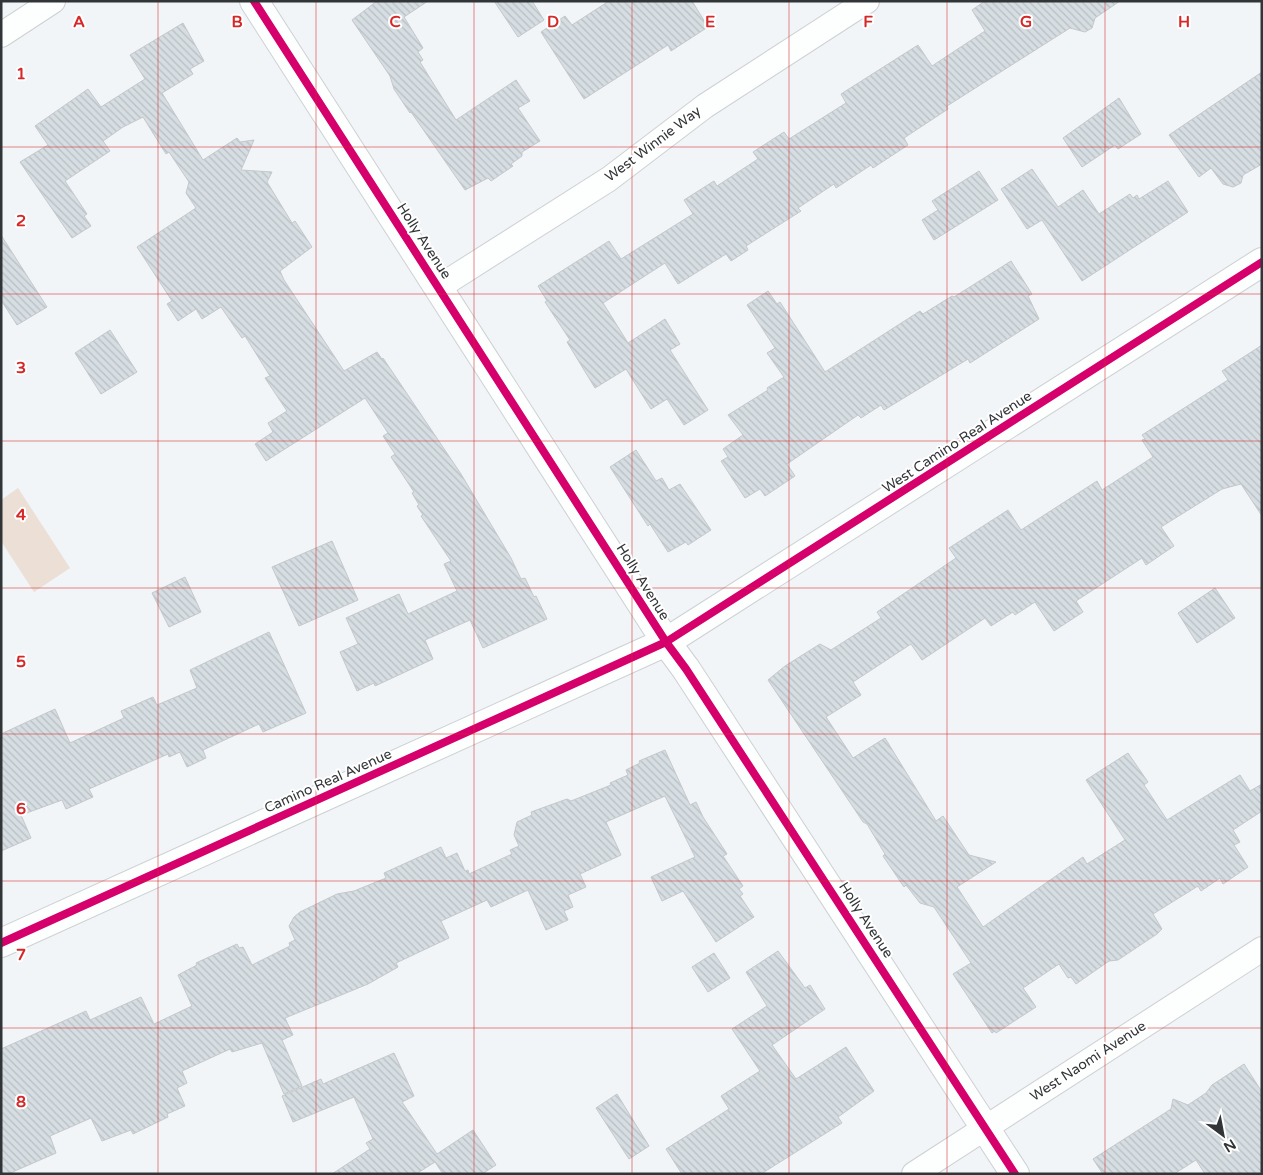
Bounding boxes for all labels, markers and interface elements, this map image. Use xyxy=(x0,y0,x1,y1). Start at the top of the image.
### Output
text: A xyxy=(73,12,85,32)
text: B xyxy=(231,12,243,32)
text: C xyxy=(389,12,401,32)
text: D xyxy=(547,12,559,32)
text: E xyxy=(705,12,715,32)
text: F xyxy=(863,12,873,32)
text: G xyxy=(1020,12,1032,32)
text: H xyxy=(1178,12,1190,32)
text: 1 xyxy=(16,64,26,84)
street label: West Winnie Way xyxy=(602,102,705,186)
street label: Holly Avenue xyxy=(393,200,455,282)
text: 2 xyxy=(16,211,26,231)
text: 3 xyxy=(16,358,26,378)
street label: West Camino Real Avenue xyxy=(879,387,1035,497)
text: 4 xyxy=(16,505,26,525)
street label: Holly Avenue xyxy=(613,541,673,624)
text: 5 xyxy=(16,652,26,672)
street label: Camino Real Avenue xyxy=(262,745,394,817)
text: 6 xyxy=(16,799,26,819)
street label: Holly Avenue xyxy=(835,879,897,961)
text: 7 xyxy=(16,945,26,965)
street label: West Naomi Avenue xyxy=(1027,1017,1149,1105)
text: 8 xyxy=(16,1092,26,1112)
north arrow xyxy=(1198,1110,1248,1160)
text: N xyxy=(1220,1135,1239,1156)

